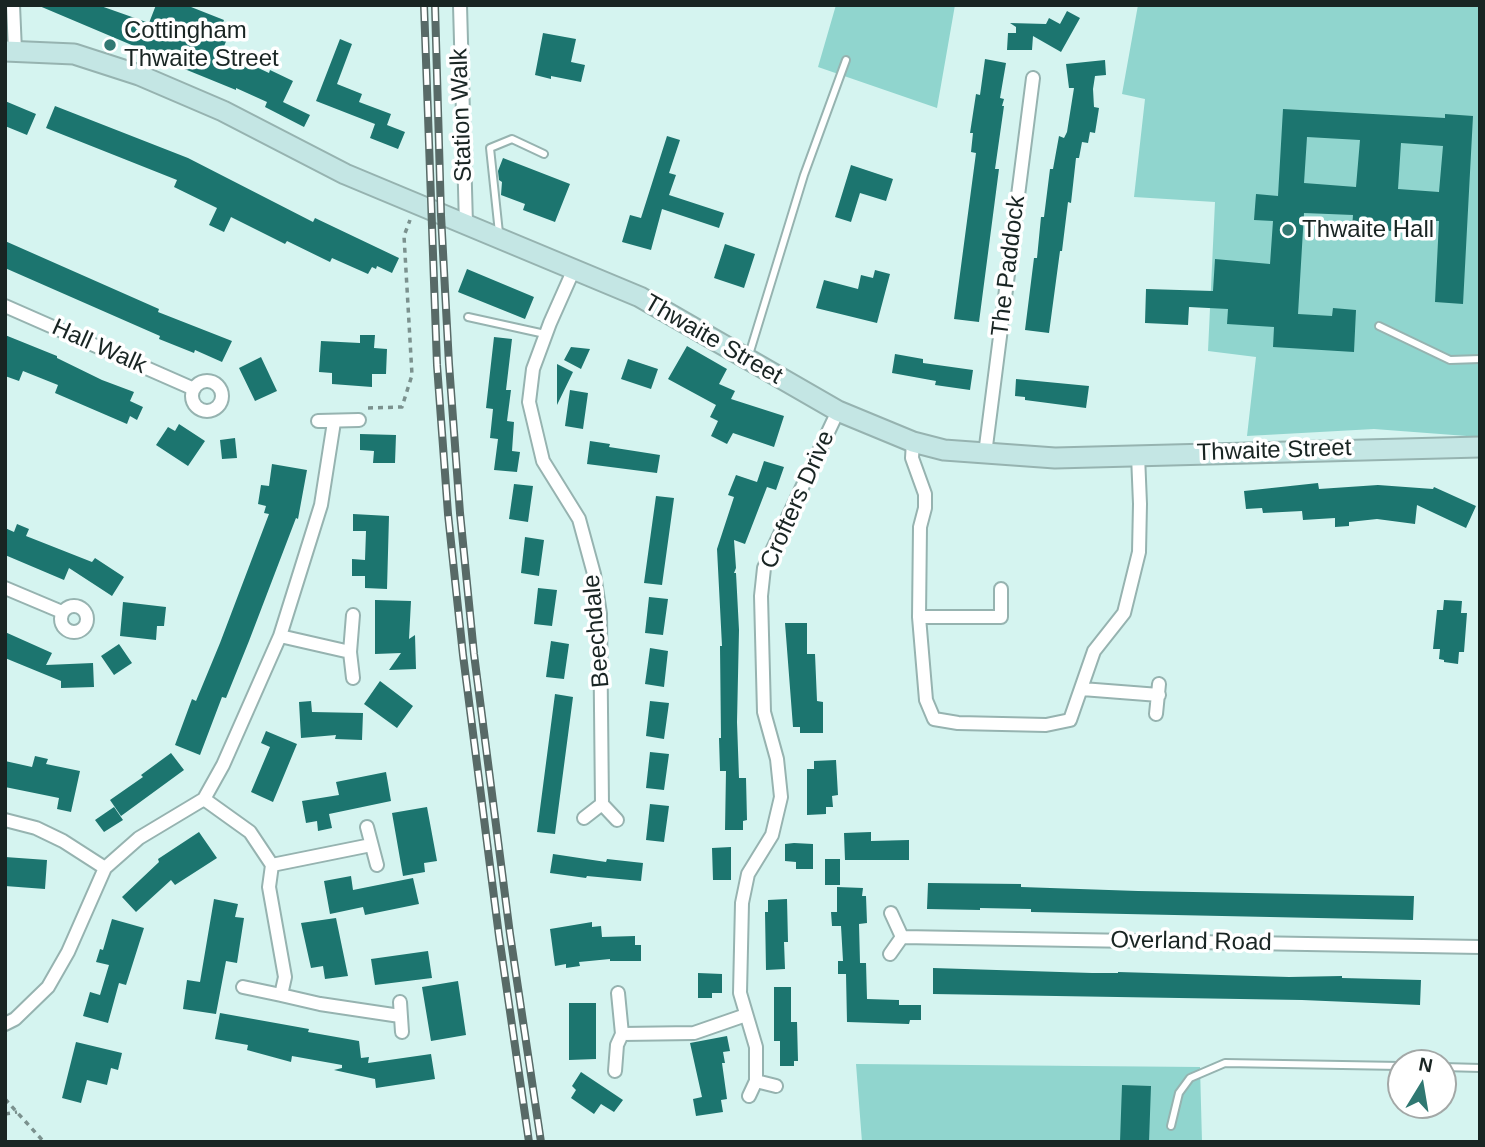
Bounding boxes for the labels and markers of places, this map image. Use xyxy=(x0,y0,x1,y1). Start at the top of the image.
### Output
place label: Cottingham Thwaite Street xyxy=(124,17,279,73)
marker: Cottingham Thwaite Street xyxy=(102,37,118,53)
place label: Thwaite Hall xyxy=(1302,216,1434,244)
marker: Thwaite Hall xyxy=(1280,222,1296,238)

